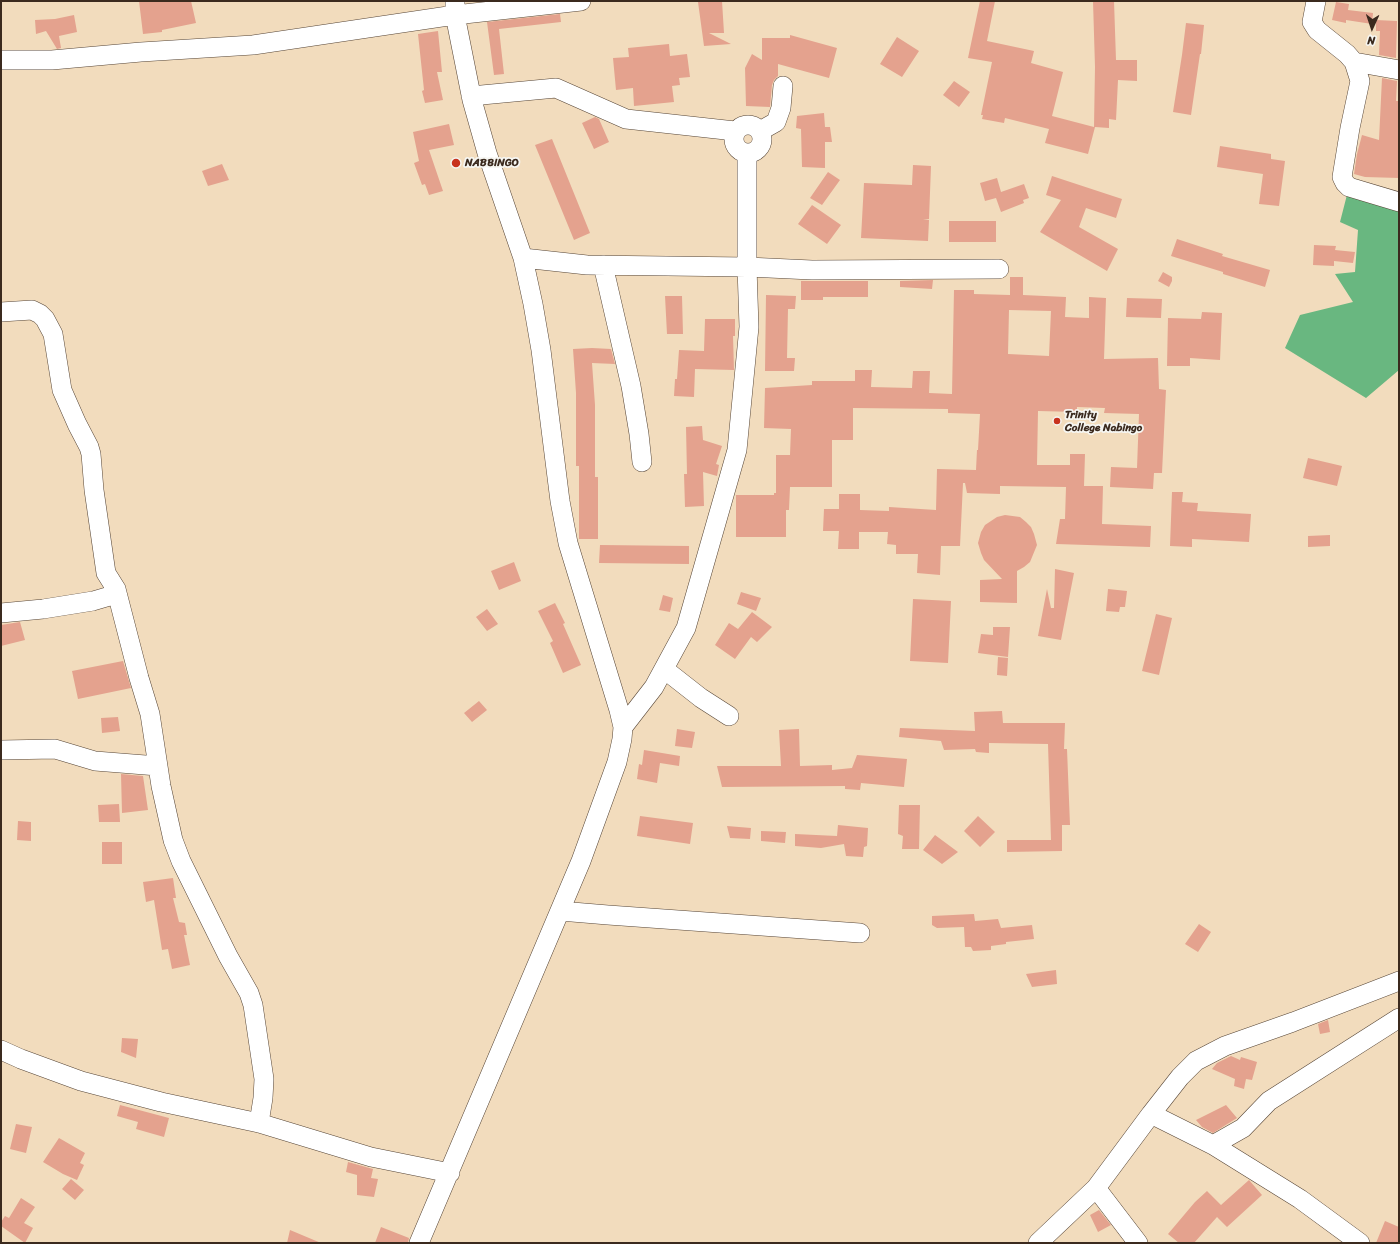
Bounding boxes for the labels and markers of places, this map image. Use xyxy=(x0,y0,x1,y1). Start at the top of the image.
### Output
place label: NABBINGO xyxy=(465,156,519,170)
marker: NABBINGO xyxy=(450,157,462,169)
place label: Trinity College Nabingo xyxy=(1065,408,1142,434)
marker: Trinity College Nabingo xyxy=(1052,416,1062,426)

